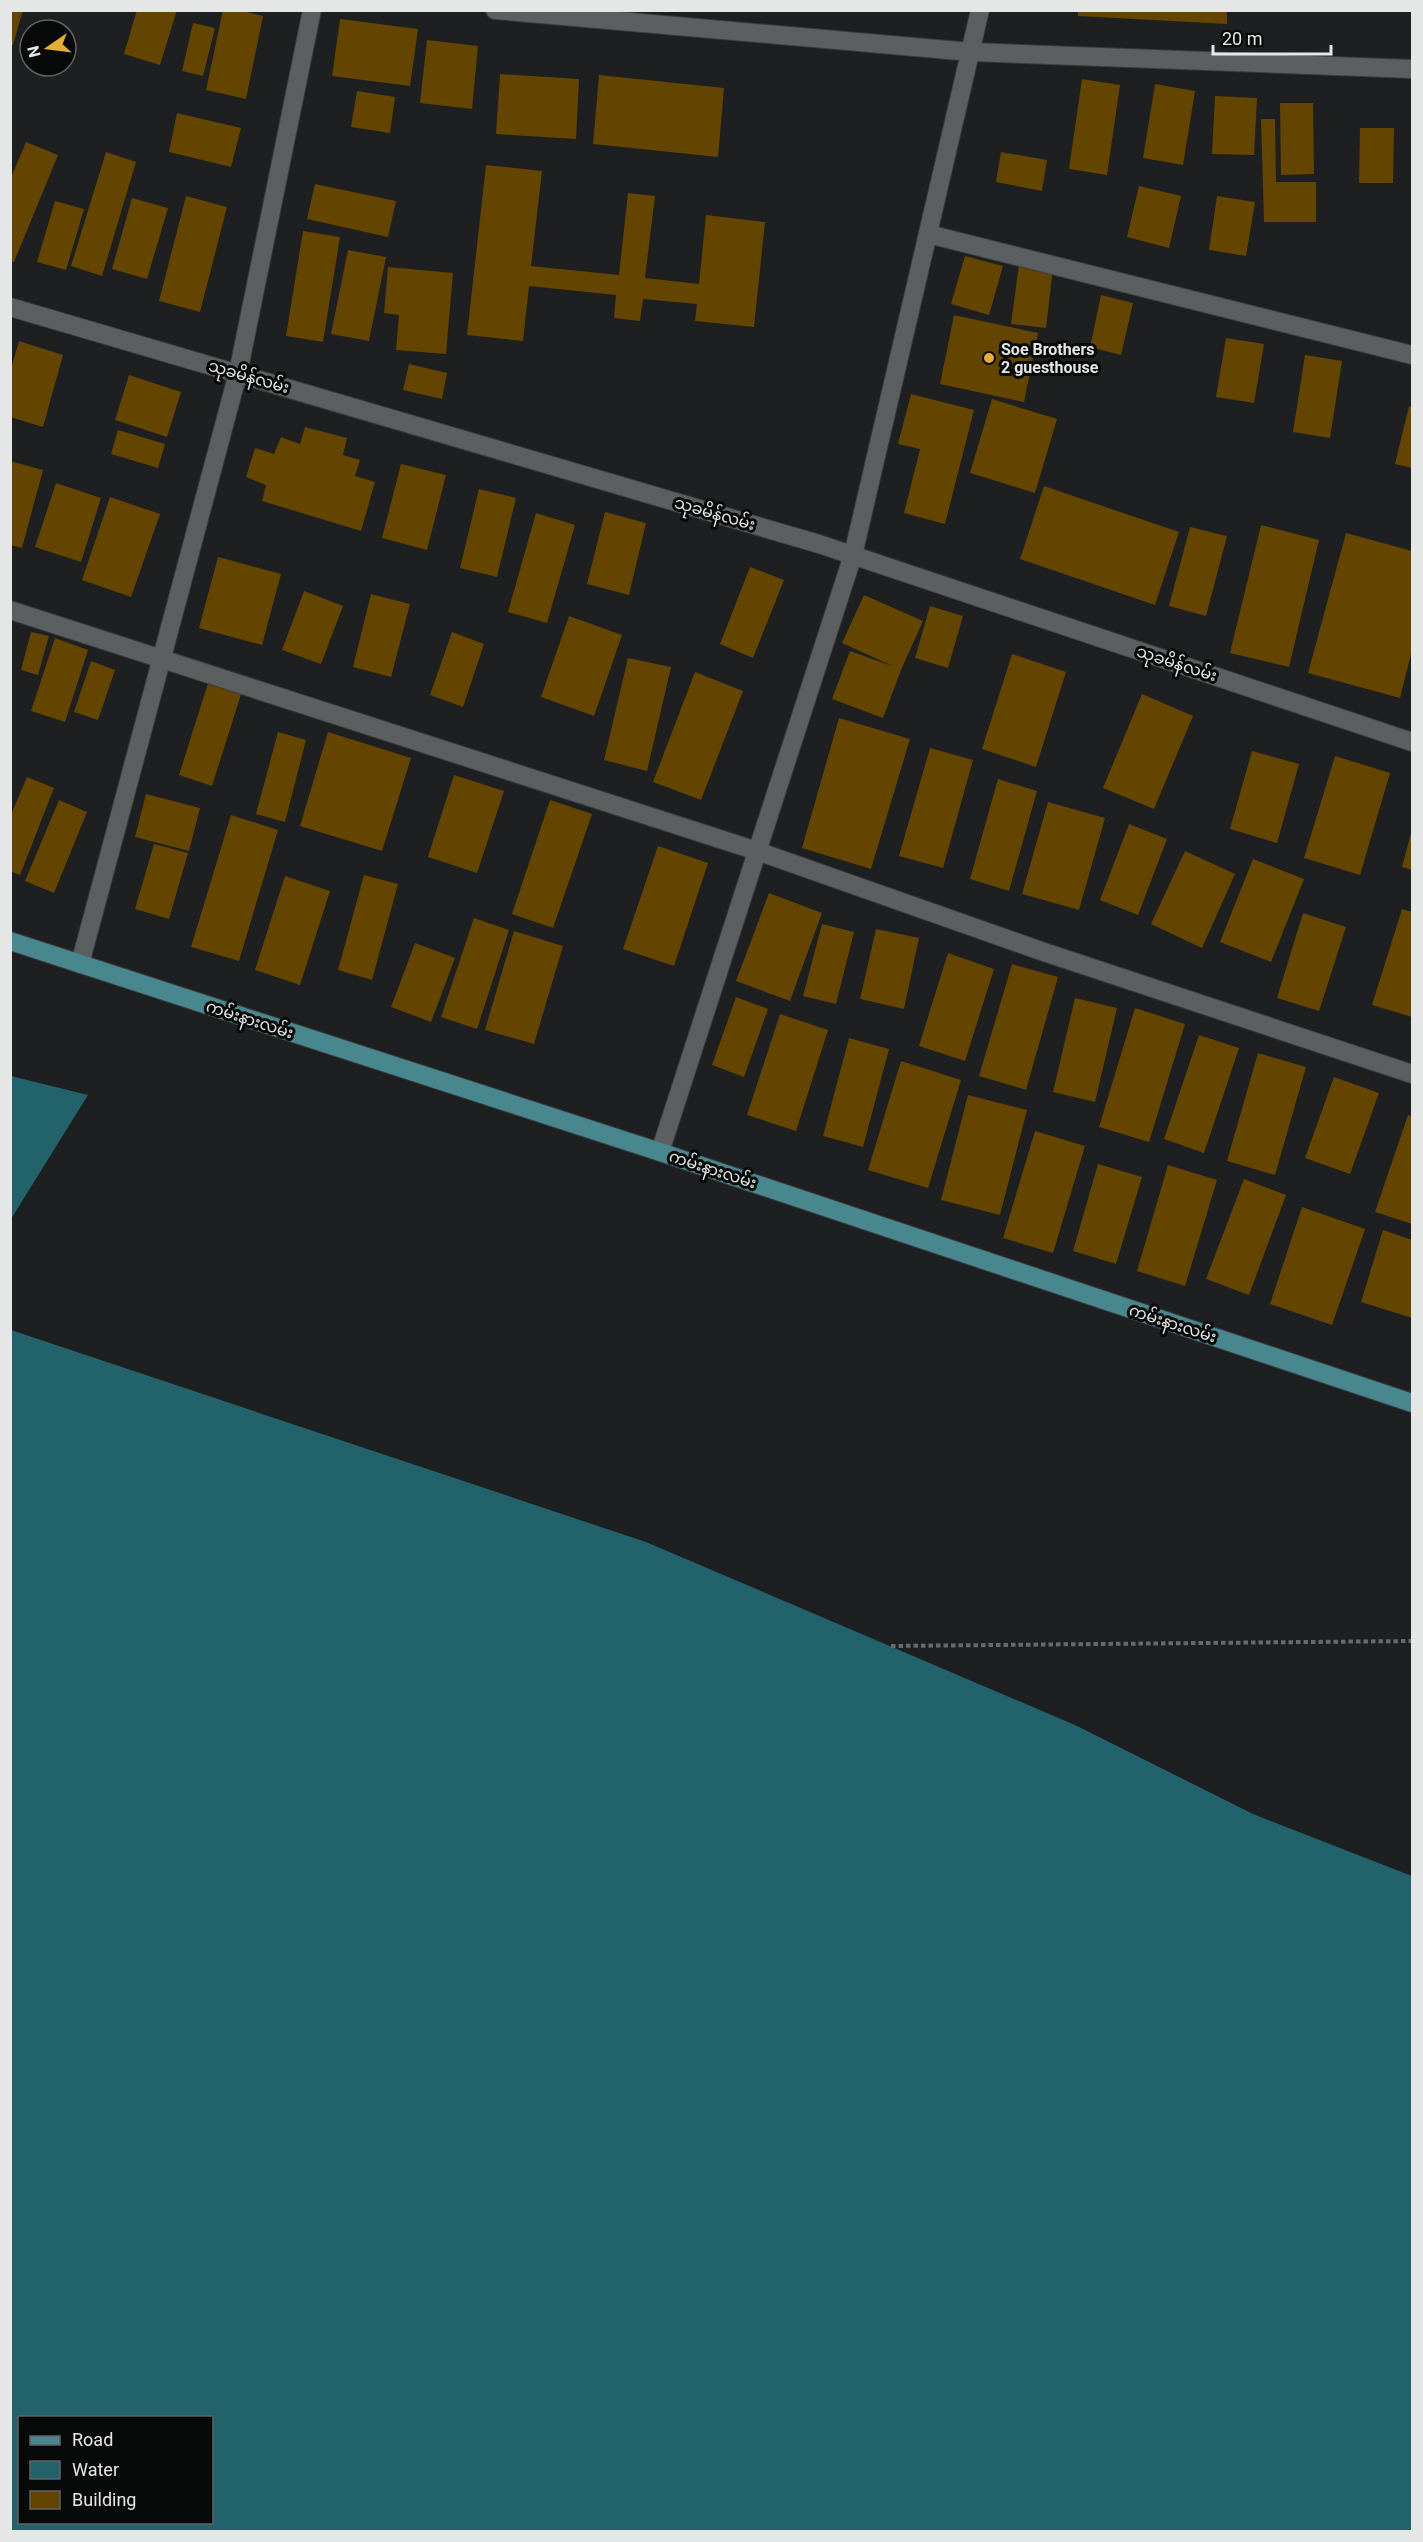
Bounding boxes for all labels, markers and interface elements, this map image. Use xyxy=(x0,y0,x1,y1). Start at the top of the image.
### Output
north arrow xyxy=(18,18,78,78)
scale bar xyxy=(1213,18,1332,56)
text: 20 m xyxy=(1222,28,1262,49)
text: N xyxy=(23,44,45,59)
place label: Soe Brothers 2 guesthouse xyxy=(1001,340,1099,377)
marker: Soe Brothers 2 guesthouse xyxy=(982,351,996,365)
street label: သုခမိန်လမ်း xyxy=(205,354,292,402)
street label: သုခမိန်လမ်း xyxy=(671,491,758,539)
street label: သုခမိန်လမ်း xyxy=(1133,640,1220,690)
street label: ကမ်းနားလမ်း xyxy=(203,995,297,1046)
street label: ကမ်းနားလမ်း xyxy=(666,1145,760,1196)
street label: ကမ်းနားလမ်း xyxy=(1126,1299,1220,1350)
legend xyxy=(18,2416,213,2524)
text: Road xyxy=(72,2429,113,2450)
text: Water xyxy=(72,2459,119,2480)
text: Building xyxy=(72,2489,136,2510)

